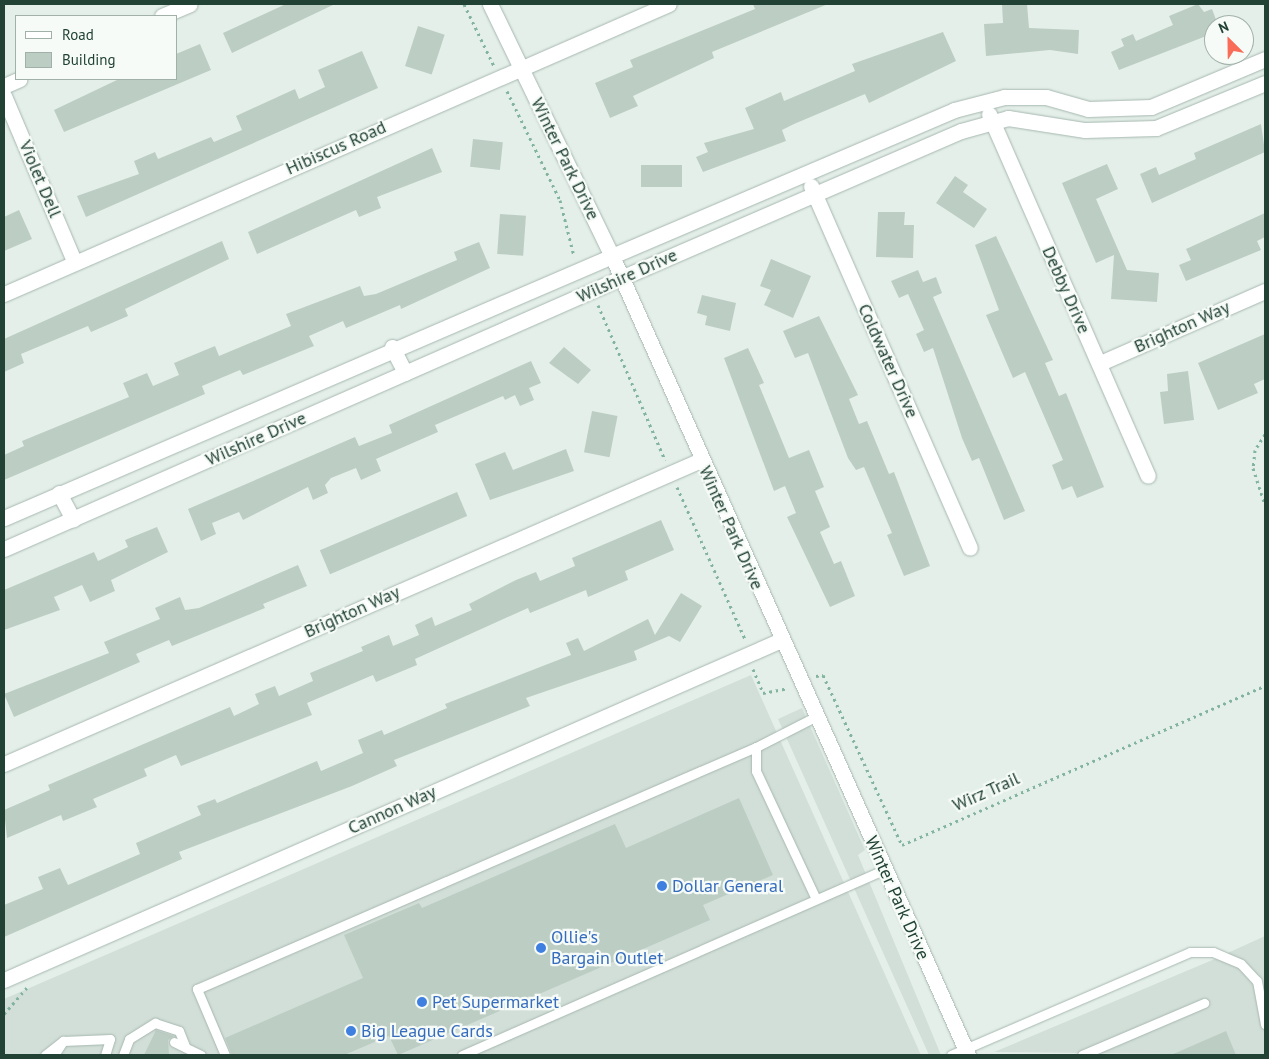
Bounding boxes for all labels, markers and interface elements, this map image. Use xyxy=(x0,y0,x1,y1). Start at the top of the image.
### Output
legend xyxy=(15,15,178,80)
north arrow xyxy=(1204,15,1254,65)
text: N xyxy=(1216,17,1231,37)
text: Road xyxy=(62,25,94,44)
text: Building xyxy=(62,50,116,69)
street label: Winter Park Drive xyxy=(526,94,604,224)
street label: Hibiscus Road xyxy=(283,116,389,180)
street label: Violet Dell xyxy=(14,137,66,221)
street label: Debby Drive xyxy=(1037,243,1095,337)
street label: Wilshire Drive xyxy=(573,244,681,308)
street label: Brighton Way xyxy=(1131,296,1233,358)
street label: Coldwater Drive xyxy=(853,301,923,421)
street label: Wilshire Drive xyxy=(202,407,310,471)
street label: Winter Park Drive xyxy=(694,462,768,594)
street label: Brighton Way xyxy=(301,581,403,643)
street label: Wirz Trail xyxy=(949,768,1023,816)
street label: Cannon Way xyxy=(344,781,440,839)
street label: Winter Park Drive xyxy=(860,832,934,964)
place label: Dollar General xyxy=(672,875,783,897)
marker: Dollar General xyxy=(656,880,668,892)
place label: Ollie's Bargain Outlet xyxy=(551,927,663,970)
marker: Ollie's Bargain Outlet xyxy=(535,942,547,954)
place label: Pet Supermarket xyxy=(432,991,559,1013)
marker: Pet Supermarket xyxy=(416,996,428,1008)
place label: Big League Cards xyxy=(361,1020,493,1042)
marker: Big League Cards xyxy=(345,1025,357,1037)

